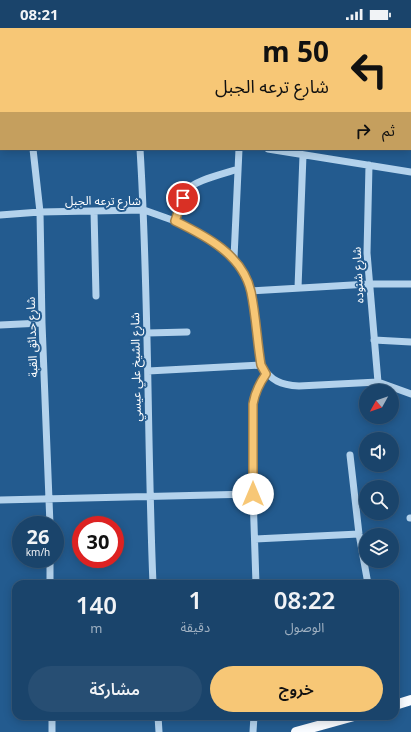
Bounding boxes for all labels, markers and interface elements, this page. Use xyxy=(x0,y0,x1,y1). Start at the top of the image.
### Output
text: 08:21 xyxy=(20,4,59,24)
text: 50 m xyxy=(262,32,329,70)
icon: left xyxy=(343,44,395,96)
text: شارع ترعه الجبل xyxy=(215,74,329,98)
icon: right xyxy=(352,120,374,142)
text: ثم xyxy=(382,120,395,140)
pin xyxy=(166,181,200,215)
icon: arrive xyxy=(172,187,194,209)
street label: شارع ترعه الجبل xyxy=(65,192,141,210)
street label: شارع شنوده xyxy=(348,246,368,304)
street label: شارع حدائق القبة xyxy=(22,296,42,378)
street label: شارع الشيخ علي عيسي xyxy=(126,312,147,422)
north arrow xyxy=(359,384,399,424)
map controls xyxy=(359,384,399,568)
button: sound xyxy=(359,432,399,472)
position arrow xyxy=(232,473,274,515)
button: search xyxy=(359,480,399,520)
speed limit sign: 30 xyxy=(72,516,124,568)
text: 26 xyxy=(27,523,49,550)
button: layers xyxy=(359,528,399,568)
text: km/h xyxy=(26,545,50,559)
text: 1 xyxy=(188,583,202,616)
text: 08:22 xyxy=(274,583,335,616)
text: 140 xyxy=(76,588,117,621)
text: دقيقة xyxy=(181,618,210,636)
text: الوصول xyxy=(285,618,324,636)
text: m xyxy=(90,619,102,637)
button: مشاركة xyxy=(28,666,202,712)
button: خروج xyxy=(210,666,383,712)

